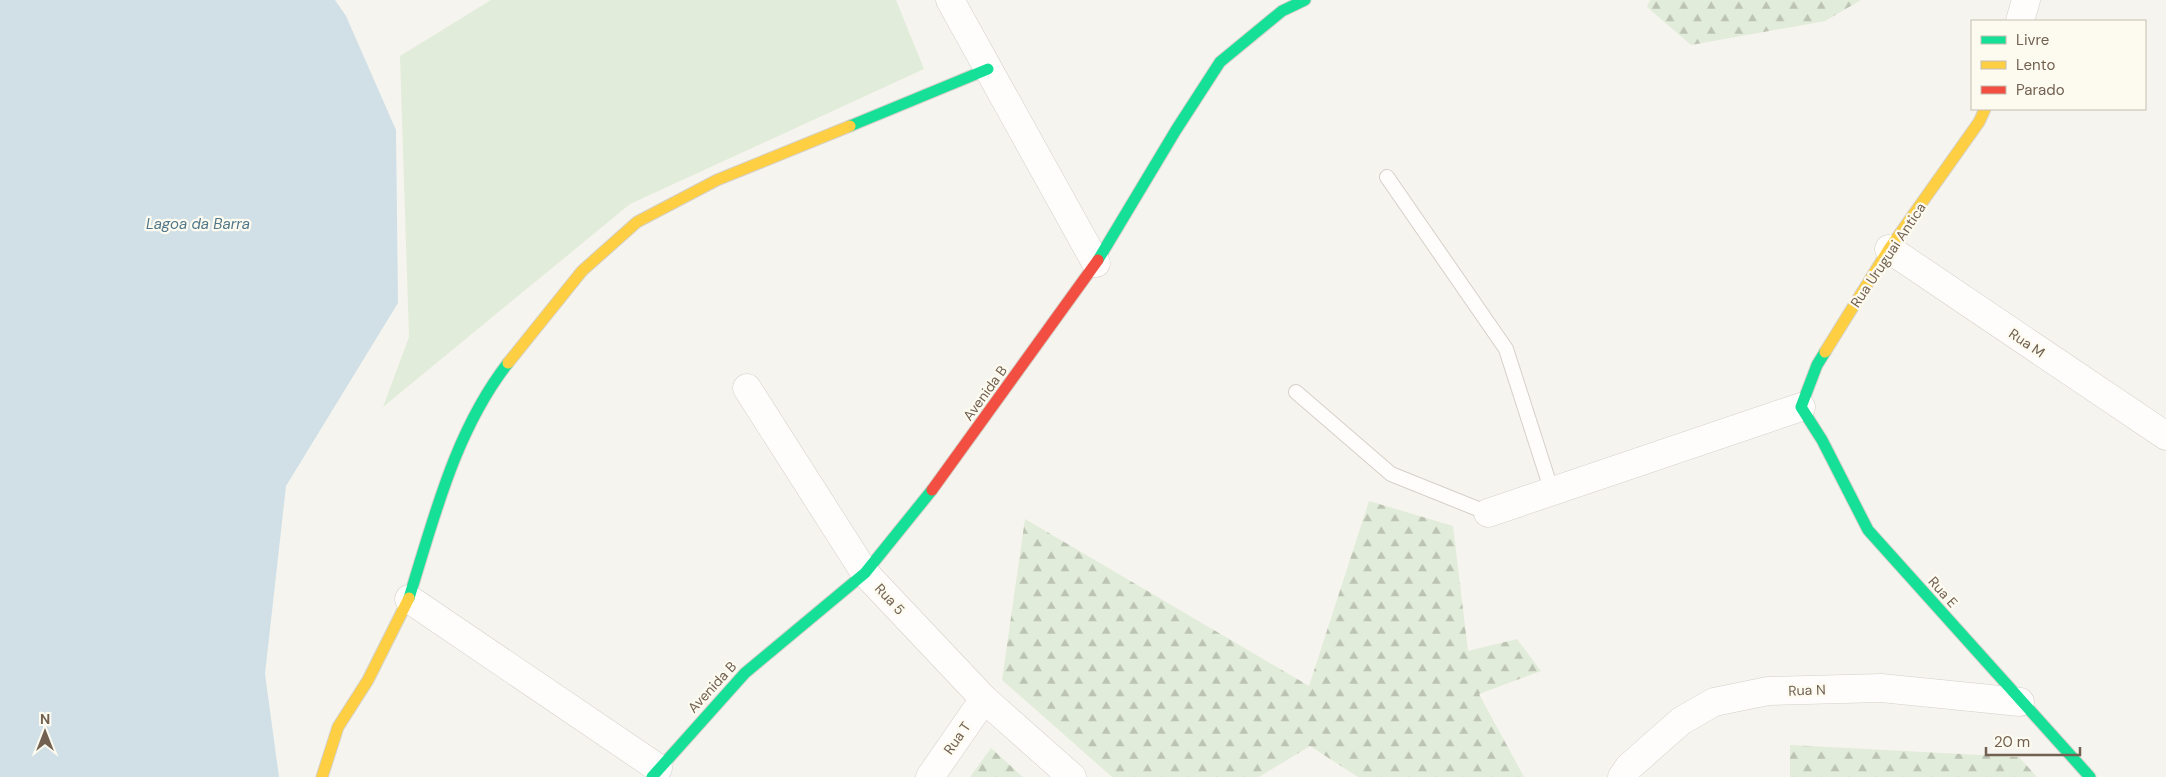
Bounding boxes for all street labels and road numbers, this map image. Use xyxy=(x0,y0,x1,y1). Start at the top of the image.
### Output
street label: Rua Uruguai Antica xyxy=(1846,199,1930,311)
street label: Rua M xyxy=(2006,325,2048,361)
street label: Avenida B xyxy=(959,362,1011,424)
street label: Rua E xyxy=(1924,573,1962,611)
street label: Rua 5 xyxy=(871,580,909,618)
street label: Avenida B xyxy=(684,658,740,716)
street label: Rua N xyxy=(1788,680,1826,700)
street label: Rua T xyxy=(939,718,975,758)

